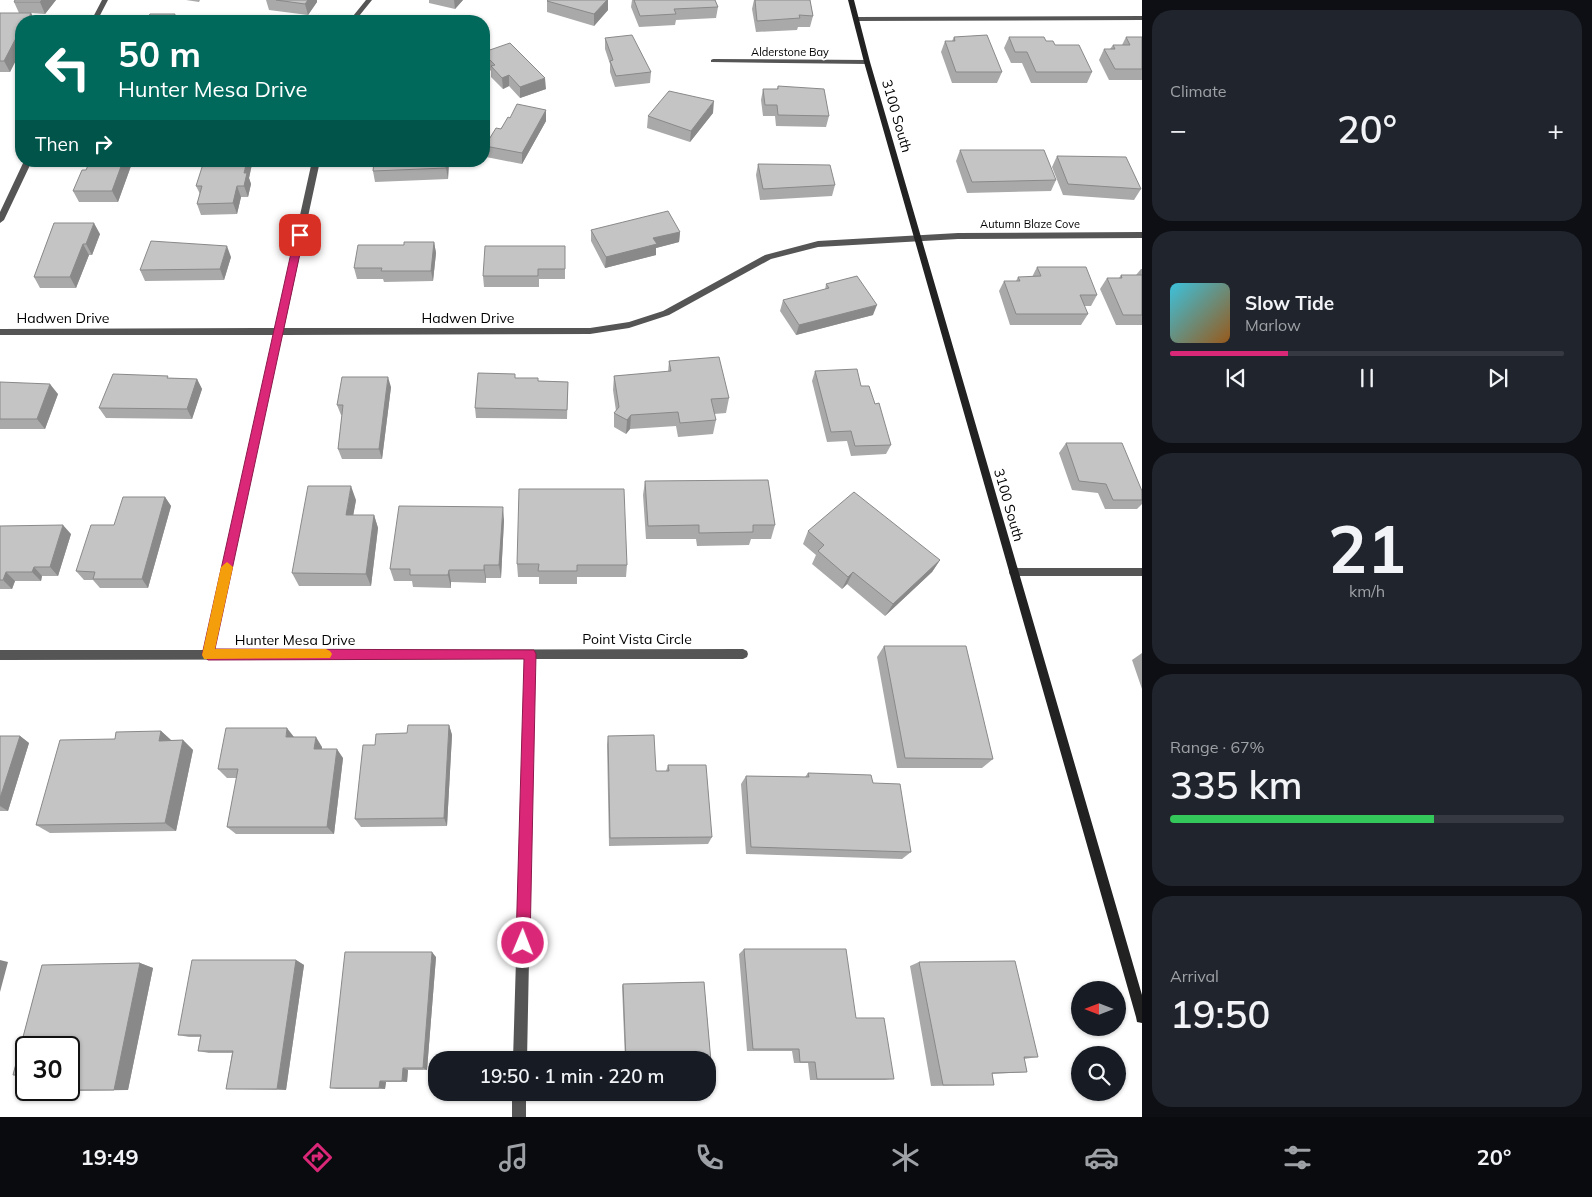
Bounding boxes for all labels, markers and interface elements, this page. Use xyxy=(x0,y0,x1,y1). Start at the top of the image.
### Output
text: 50 m xyxy=(118,32,201,76)
icon: left xyxy=(35,35,100,100)
street label: Alderstone Bay xyxy=(751,45,829,59)
text: Hunter Mesa Drive xyxy=(118,75,308,103)
street label: 3100 South xyxy=(878,77,916,155)
text: Climate xyxy=(1170,81,1226,101)
text: 20° xyxy=(1337,105,1397,153)
text: − xyxy=(1170,112,1187,147)
text: + xyxy=(1547,112,1564,147)
icon: right xyxy=(89,130,117,158)
text: Then xyxy=(35,132,79,156)
pin xyxy=(279,214,321,256)
street label: Autumn Blaze Cove xyxy=(980,217,1080,231)
icon: arrive xyxy=(286,221,314,249)
text: Slow Tide xyxy=(1245,291,1334,315)
street label: Hadwen Drive xyxy=(17,309,109,327)
street label: Hadwen Drive xyxy=(422,309,514,327)
text: Marlow xyxy=(1245,315,1301,335)
icon: previous xyxy=(1222,364,1250,392)
icon: pause xyxy=(1353,364,1381,392)
icon: next xyxy=(1484,364,1512,392)
street label: 3100 South xyxy=(990,466,1028,544)
text: 21 xyxy=(1328,508,1406,589)
text: km/h xyxy=(1349,581,1385,601)
street label: Point Vista Circle xyxy=(582,630,692,648)
street label: Hunter Mesa Drive xyxy=(235,631,355,649)
text: Range · 67% xyxy=(1170,737,1265,757)
text: 335 km xyxy=(1170,761,1303,809)
position arrow xyxy=(496,916,548,968)
text: Arrival xyxy=(1170,966,1219,986)
north arrow xyxy=(1071,981,1126,1036)
map controls xyxy=(1071,981,1126,1101)
text: 19:50 xyxy=(1170,990,1270,1038)
speed limit sign: 30 xyxy=(15,1036,80,1101)
button: search xyxy=(1071,1046,1126,1101)
text: 19:50 · 1 min · 220 m xyxy=(479,1064,665,1088)
icon: directions xyxy=(300,1140,335,1175)
icon: music xyxy=(496,1140,531,1175)
icon: phone xyxy=(692,1140,727,1175)
icon: climate xyxy=(888,1140,923,1175)
icon: car xyxy=(1084,1140,1119,1175)
icon: filters xyxy=(1280,1140,1315,1175)
text: 19:49 xyxy=(81,1143,139,1171)
text: 20° xyxy=(1477,1143,1511,1171)

